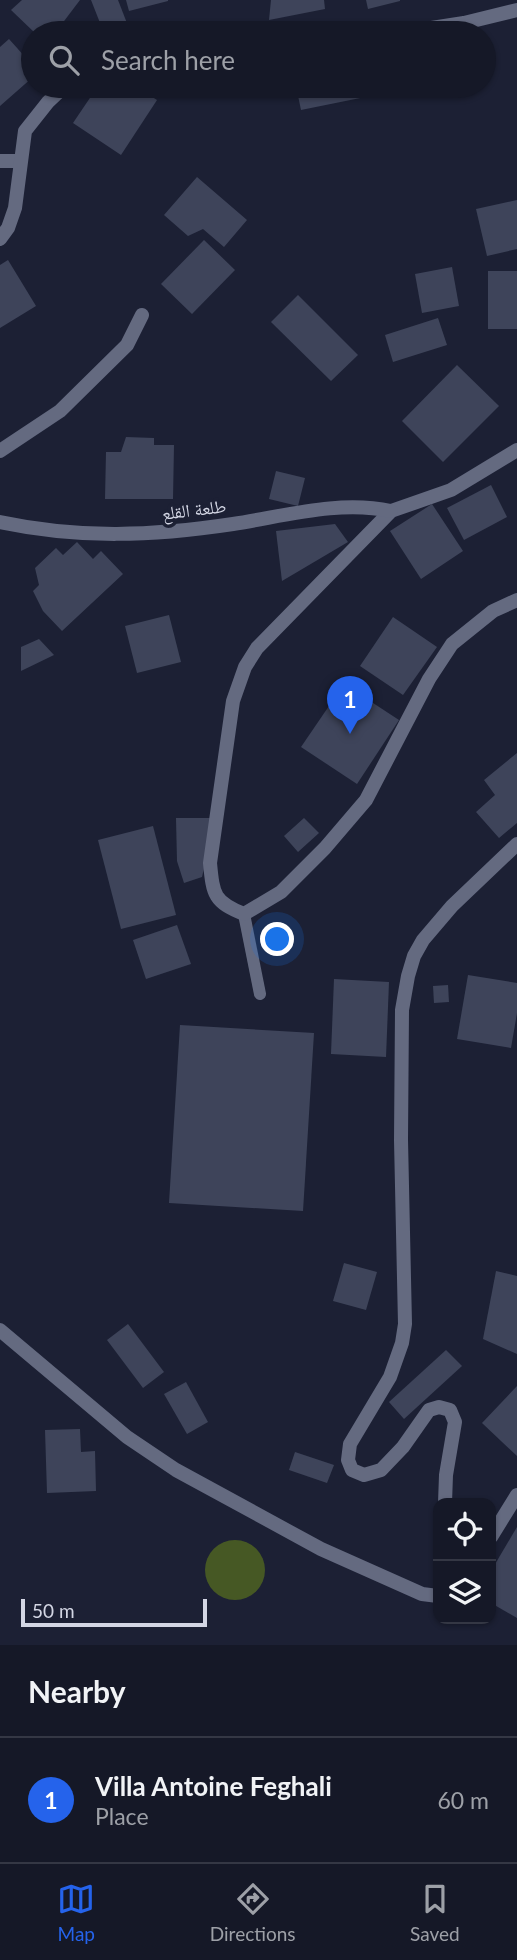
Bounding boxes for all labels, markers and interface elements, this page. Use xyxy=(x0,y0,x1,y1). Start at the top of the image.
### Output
search box xyxy=(21,21,496,98)
icon: search xyxy=(45,41,83,79)
text: Search here xyxy=(101,44,235,76)
street label: طلعة القلع xyxy=(160,494,228,526)
pin: 1 xyxy=(327,676,373,734)
your location xyxy=(260,922,294,956)
map controls xyxy=(433,1498,496,1624)
button: locate xyxy=(433,1498,496,1561)
button: layers xyxy=(433,1561,496,1624)
scale bar xyxy=(21,1596,206,1628)
text: 50 m xyxy=(32,1599,75,1622)
text: Nearby xyxy=(28,1673,126,1709)
text: Villa Antoine Feghali xyxy=(95,1770,332,1802)
text: 1 xyxy=(44,1786,58,1814)
text: 60 m xyxy=(438,1786,489,1814)
text: Place xyxy=(95,1802,149,1830)
tab: Map xyxy=(57,1880,95,1945)
tab: Directions xyxy=(210,1880,296,1945)
tab: Saved xyxy=(410,1880,460,1945)

